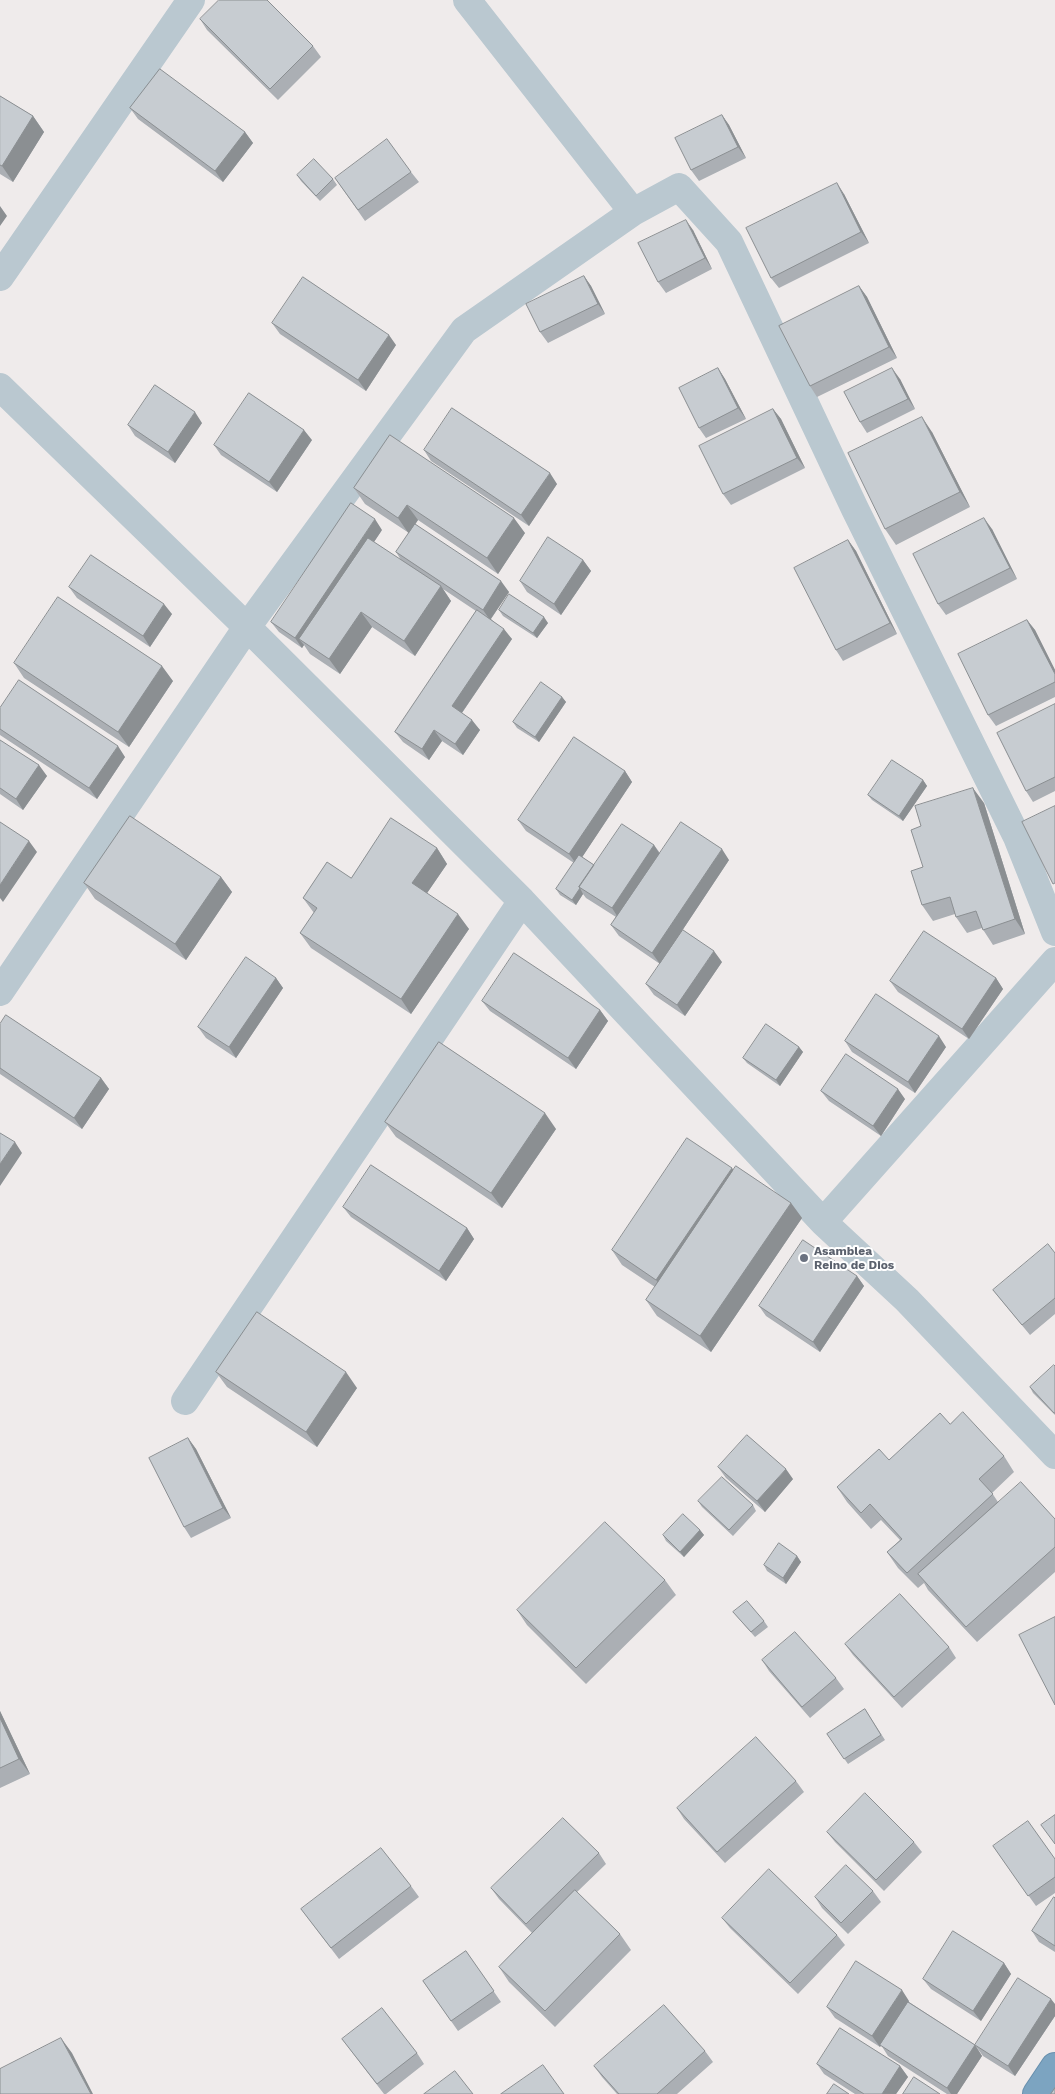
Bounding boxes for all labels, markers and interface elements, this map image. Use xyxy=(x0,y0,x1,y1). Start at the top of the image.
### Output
place label: Asamblea Reino de Dios xyxy=(814,1244,894,1272)
marker: Asamblea Reino de Dios xyxy=(798,1252,810,1264)

